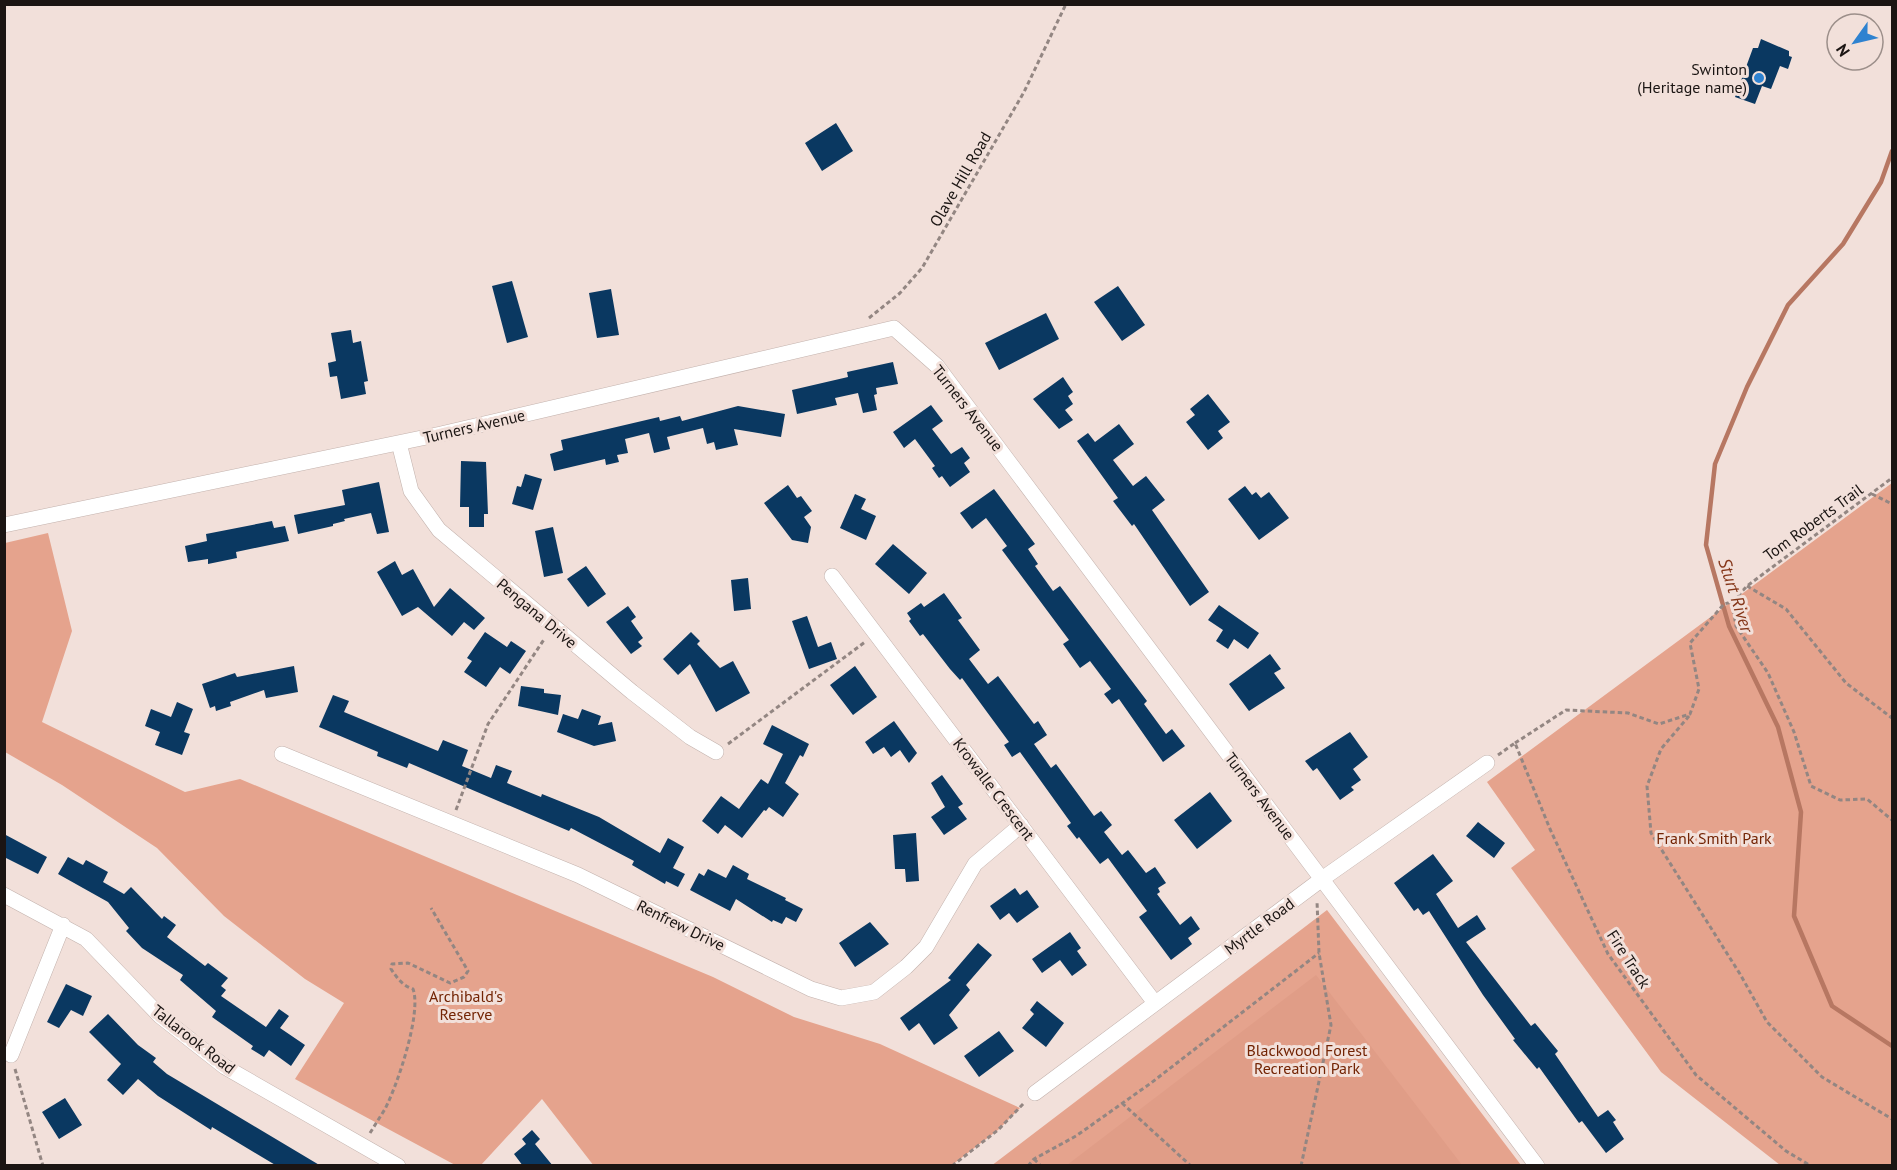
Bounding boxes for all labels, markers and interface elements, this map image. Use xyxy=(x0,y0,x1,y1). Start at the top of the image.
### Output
north arrow xyxy=(1825,12,1885,72)
text: N xyxy=(1831,40,1854,60)
place label: Swinton (Heritage name) xyxy=(1637,59,1747,97)
marker: Swinton (Heritage name) xyxy=(1752,71,1766,85)
street label: Olave Hill Road xyxy=(925,128,995,230)
street label: Turners Avenue xyxy=(928,361,1008,455)
street label: Turners Avenue xyxy=(421,405,527,447)
street label: Tom Roberts Trail xyxy=(1759,479,1867,565)
water label: Sturt River xyxy=(1713,555,1759,636)
street label: Pengana Drive xyxy=(493,574,581,652)
street label: Krowalle Crescent xyxy=(949,734,1039,845)
street label: Turners Avenue xyxy=(1221,748,1299,844)
park label: Frank Smith Park xyxy=(1656,828,1772,848)
street label: Myrtle Road xyxy=(1220,893,1298,959)
street label: Renfrew Drive xyxy=(634,895,728,955)
street label: Fire Track xyxy=(1603,926,1655,992)
park label: Archibald's Reserve xyxy=(429,986,503,1024)
street label: Tallarook Road xyxy=(148,1000,240,1078)
park label: Blackwood Forest Recreation Park xyxy=(1246,1040,1368,1078)

